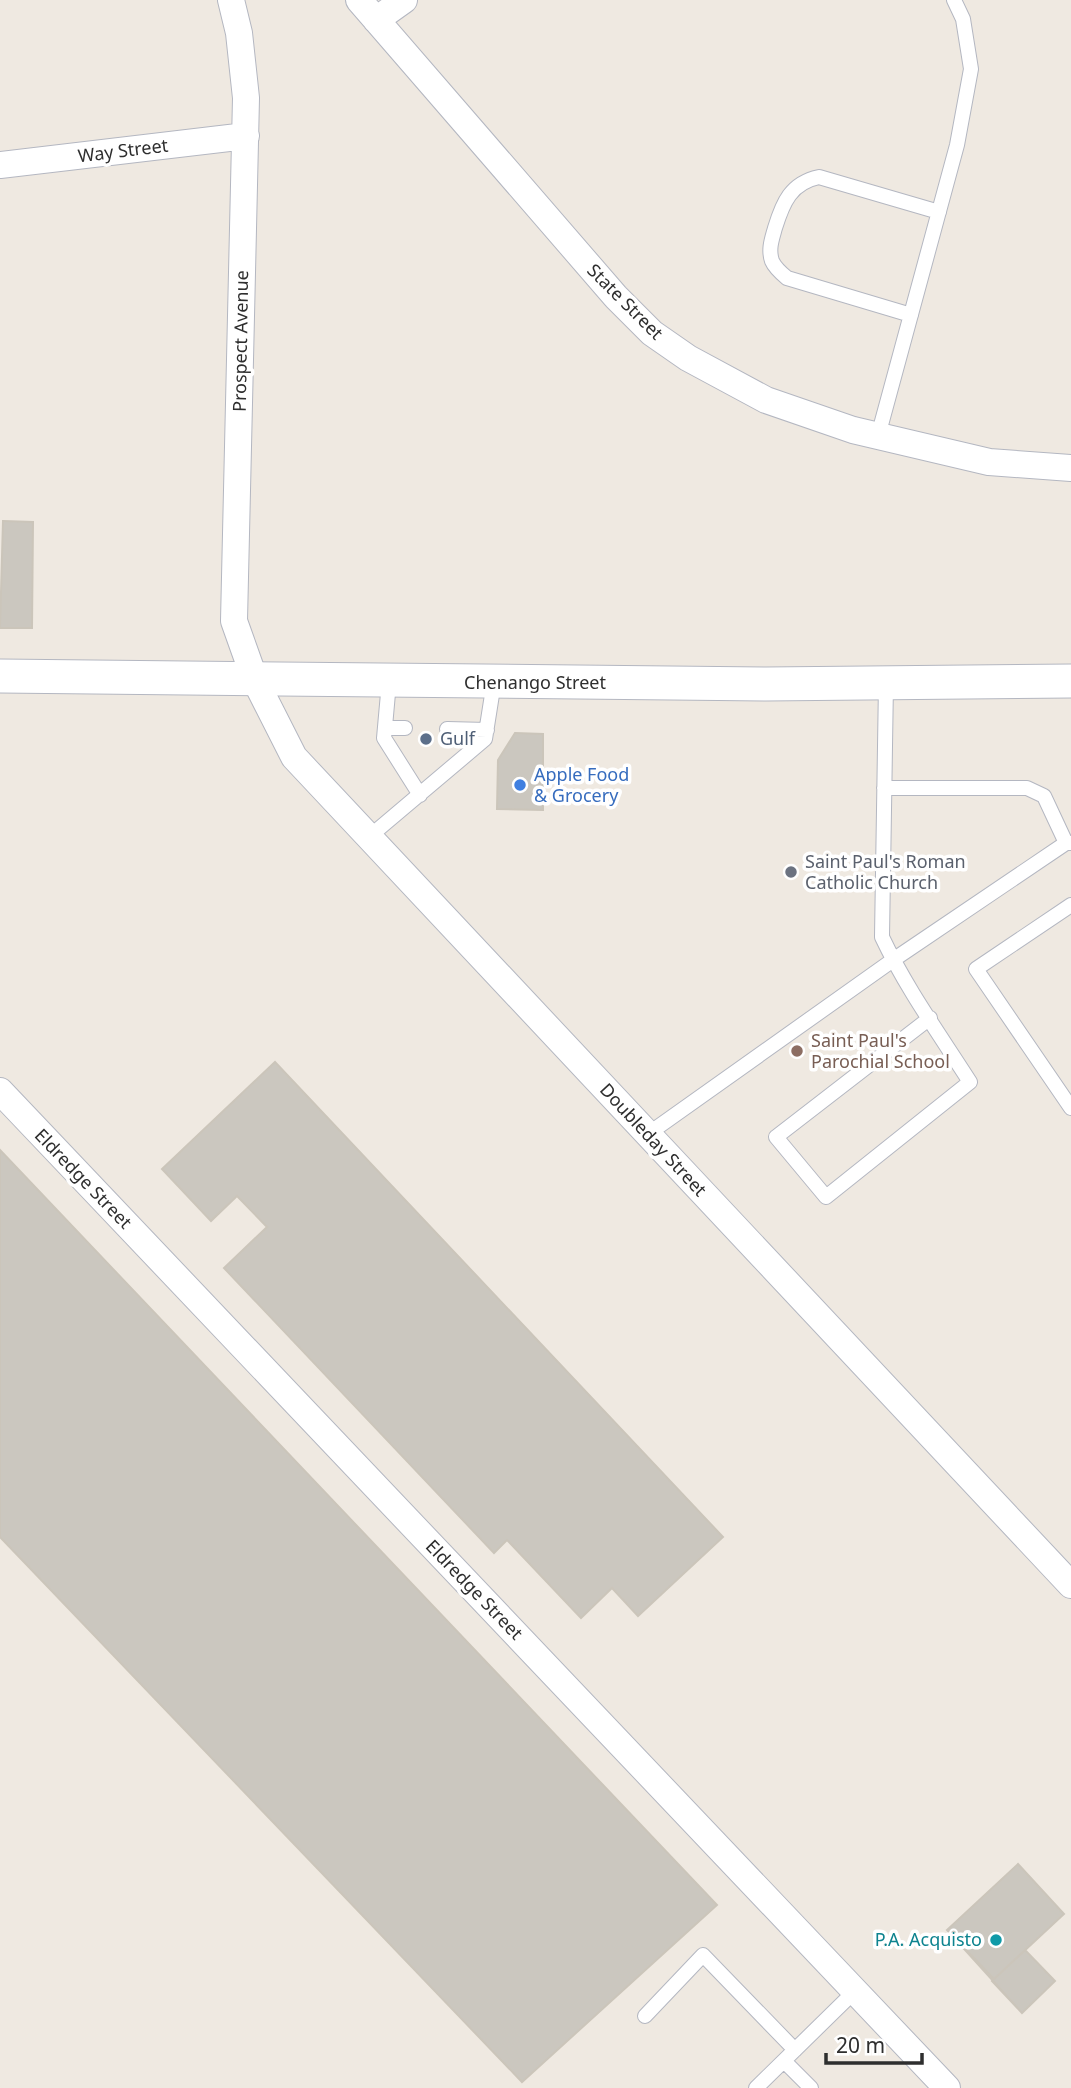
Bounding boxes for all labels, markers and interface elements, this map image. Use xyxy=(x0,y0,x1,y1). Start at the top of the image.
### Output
street label: Way Street xyxy=(76,133,170,167)
street label: State Street xyxy=(583,258,669,345)
street label: Prospect Avenue xyxy=(227,270,253,412)
street label: Chenango Street xyxy=(464,670,606,694)
place label: Gulf xyxy=(440,726,476,750)
marker: Gulf xyxy=(418,731,434,747)
place label: Apple Food & Grocery xyxy=(534,762,629,807)
marker: Apple Food & Grocery xyxy=(512,777,528,793)
place label: Saint Paul's Roman Catholic Church xyxy=(805,849,966,894)
marker: Saint Paul's Roman Catholic Church xyxy=(783,864,799,880)
place label: Saint Paul's Parochial School xyxy=(811,1028,950,1073)
marker: Saint Paul's Parochial School xyxy=(789,1043,805,1059)
street label: Doubleday Street xyxy=(595,1078,713,1201)
street label: Eldredge Street xyxy=(30,1123,138,1234)
street label: Eldredge Street xyxy=(421,1534,529,1645)
place label: P.A. Acquisto xyxy=(875,1927,982,1951)
marker: P.A. Acquisto xyxy=(988,1932,1004,1948)
scale bar xyxy=(826,2022,922,2066)
text: 20 m xyxy=(836,2031,885,2059)

